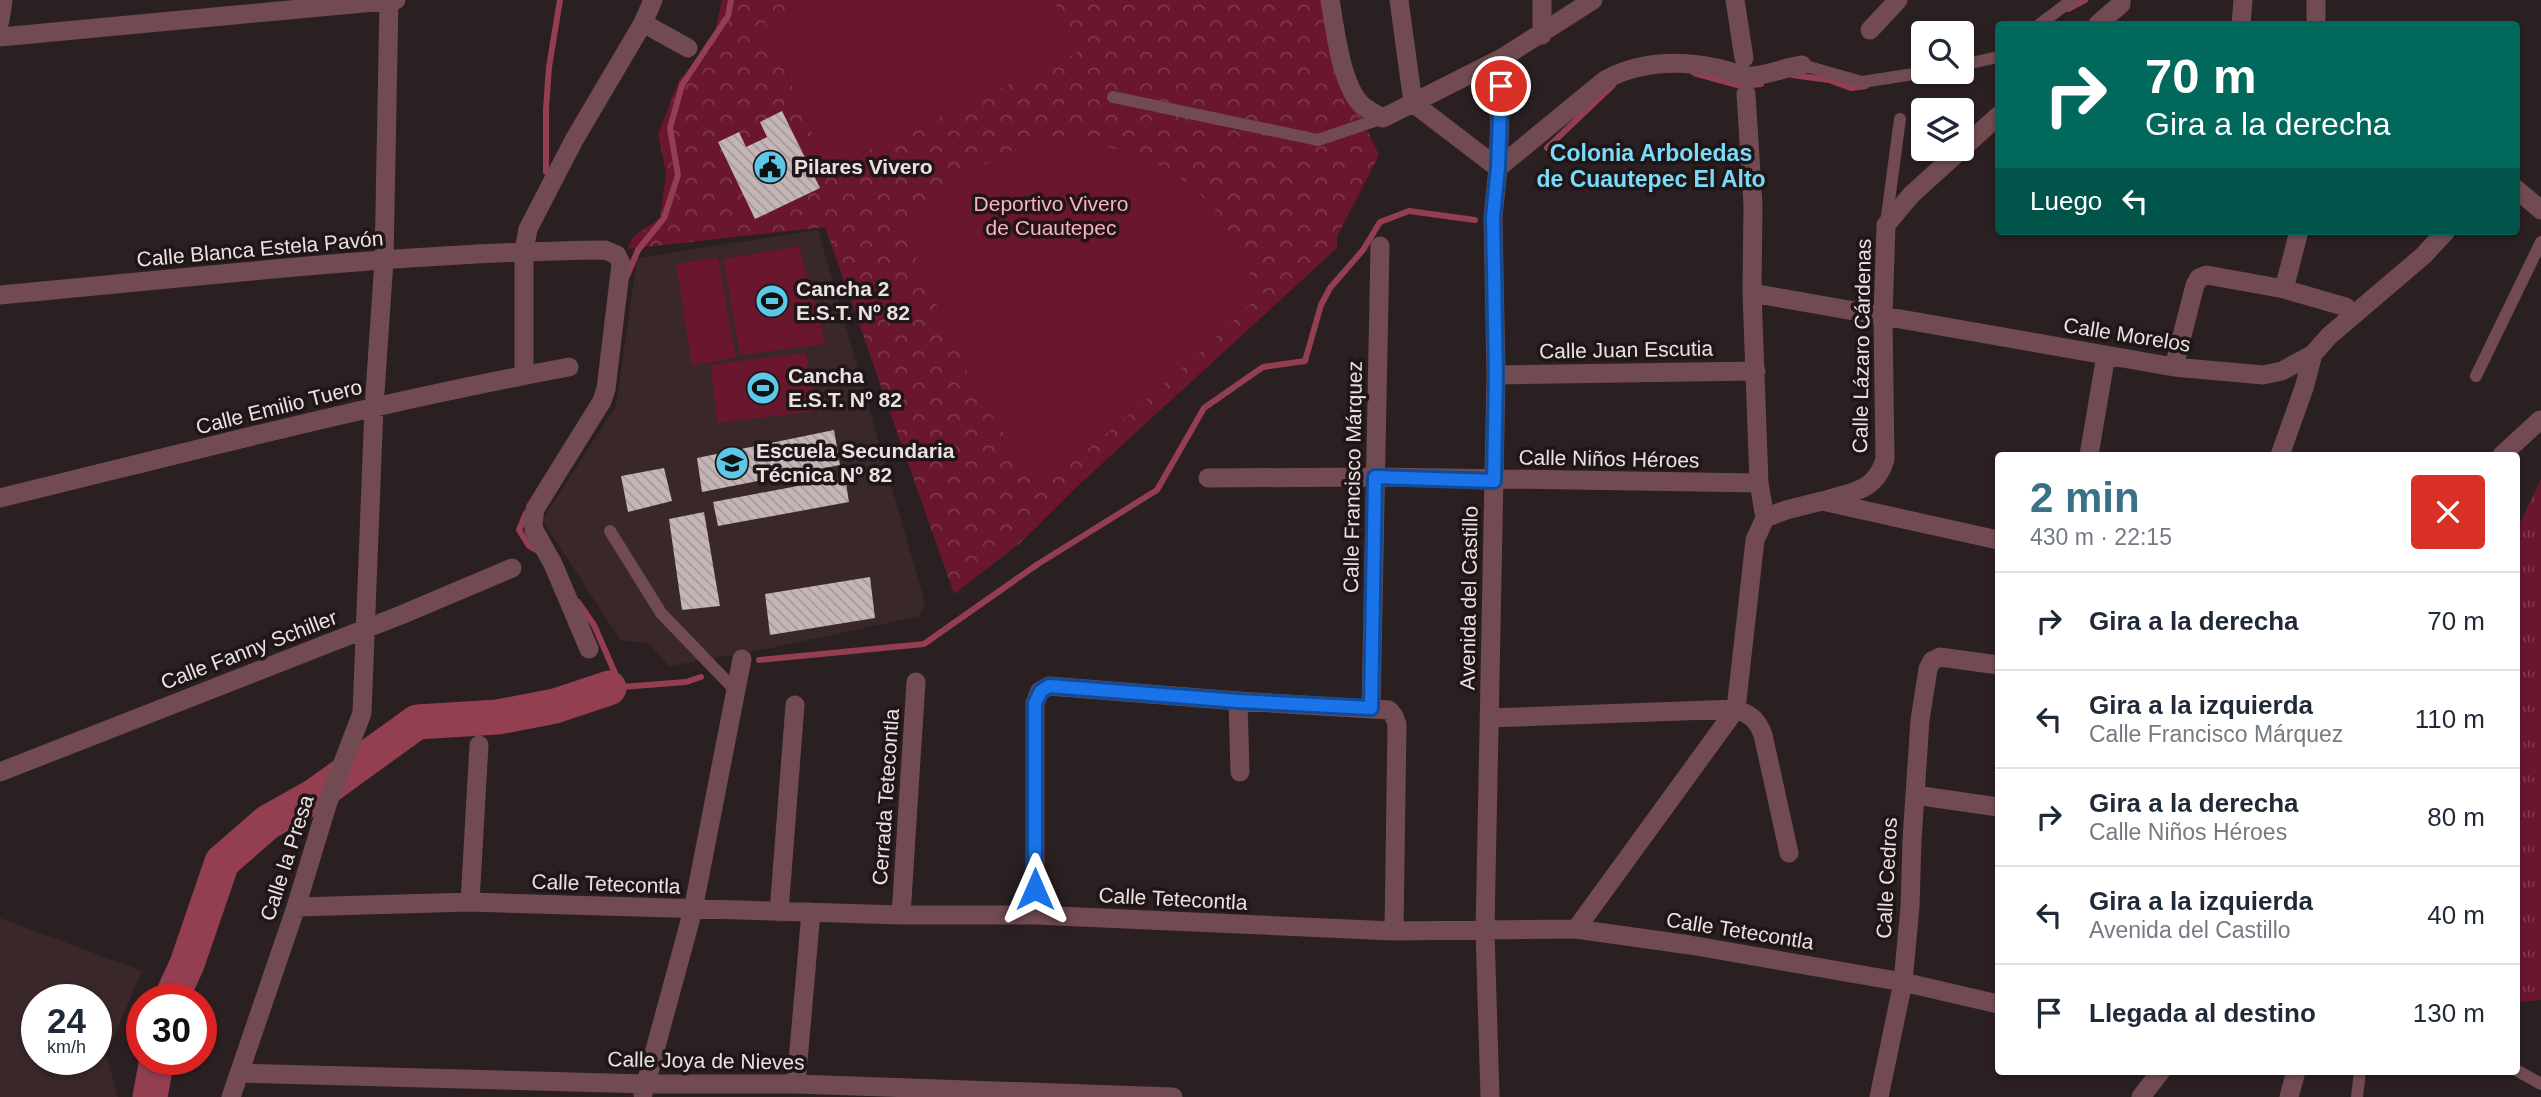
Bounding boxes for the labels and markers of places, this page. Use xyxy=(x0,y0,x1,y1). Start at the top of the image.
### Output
pin xyxy=(1471,56,1531,116)
public building icon: Pilares Vivero xyxy=(751,148,789,186)
place label: Pilares Vivero xyxy=(794,155,933,178)
place label: Cancha 2 E.S.T. Nº 82 xyxy=(796,277,910,324)
sports icon: Cancha 2 E.S.T. Nº 82 xyxy=(753,282,791,320)
place label: Cancha E.S.T. Nº 82 xyxy=(788,364,902,411)
sports icon: Cancha E.S.T. Nº 82 xyxy=(744,369,782,407)
place label: Escuela Secundaria Técnica Nº 82 xyxy=(756,439,955,486)
school or university icon: Escuela Secundaria Técnica Nº 82 xyxy=(713,444,751,482)

